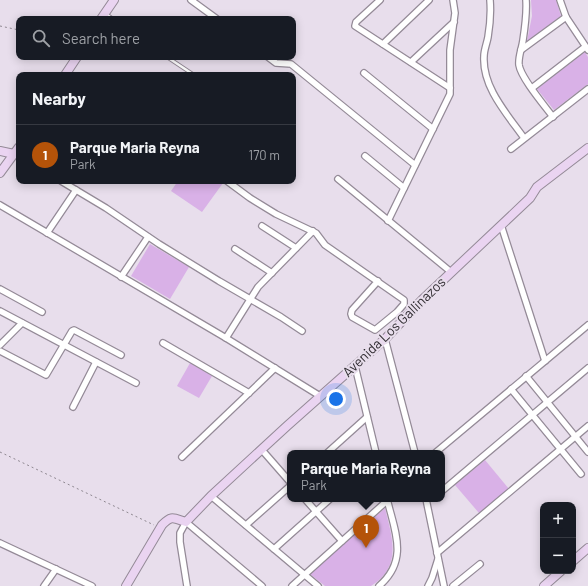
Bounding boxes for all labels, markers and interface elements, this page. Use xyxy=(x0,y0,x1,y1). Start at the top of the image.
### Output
search box xyxy=(16,16,296,60)
icon: search xyxy=(30,27,52,49)
text: Search here xyxy=(62,29,140,47)
text: Nearby xyxy=(32,88,86,108)
text: Parque Maria Reyna xyxy=(70,138,200,156)
text: 1 xyxy=(43,147,47,163)
text: 170 m xyxy=(249,147,280,163)
text: Park xyxy=(70,156,96,172)
street label: Avenida Los Gallinazos xyxy=(339,273,449,380)
your location xyxy=(326,389,346,409)
popup xyxy=(287,450,445,502)
text: Parque Maria Reyna xyxy=(301,459,431,477)
text: Park xyxy=(301,477,327,493)
map controls xyxy=(540,502,576,574)
button: + xyxy=(540,502,576,538)
pin: 1 xyxy=(353,515,379,548)
button: − xyxy=(540,538,576,574)

